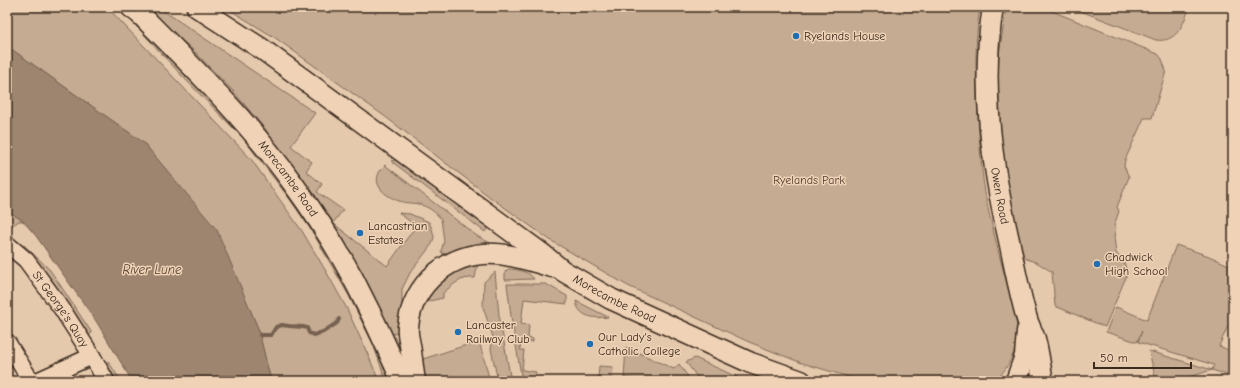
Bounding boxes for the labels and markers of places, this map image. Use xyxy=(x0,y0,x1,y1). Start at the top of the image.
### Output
place label: Ryelands House xyxy=(804,29,885,43)
marker: Ryelands House xyxy=(791,31,801,41)
place label: Lancastrian Estates xyxy=(368,219,427,247)
marker: Lancastrian Estates xyxy=(355,228,365,238)
place label: Chadwick High School xyxy=(1105,250,1167,278)
marker: Chadwick High School xyxy=(1092,259,1102,269)
place label: Lancaster Railway Club xyxy=(466,318,530,346)
marker: Lancaster Railway Club xyxy=(453,327,463,337)
place label: Our Lady's Catholic College xyxy=(598,330,680,358)
marker: Our Lady's Catholic College xyxy=(585,339,595,349)

